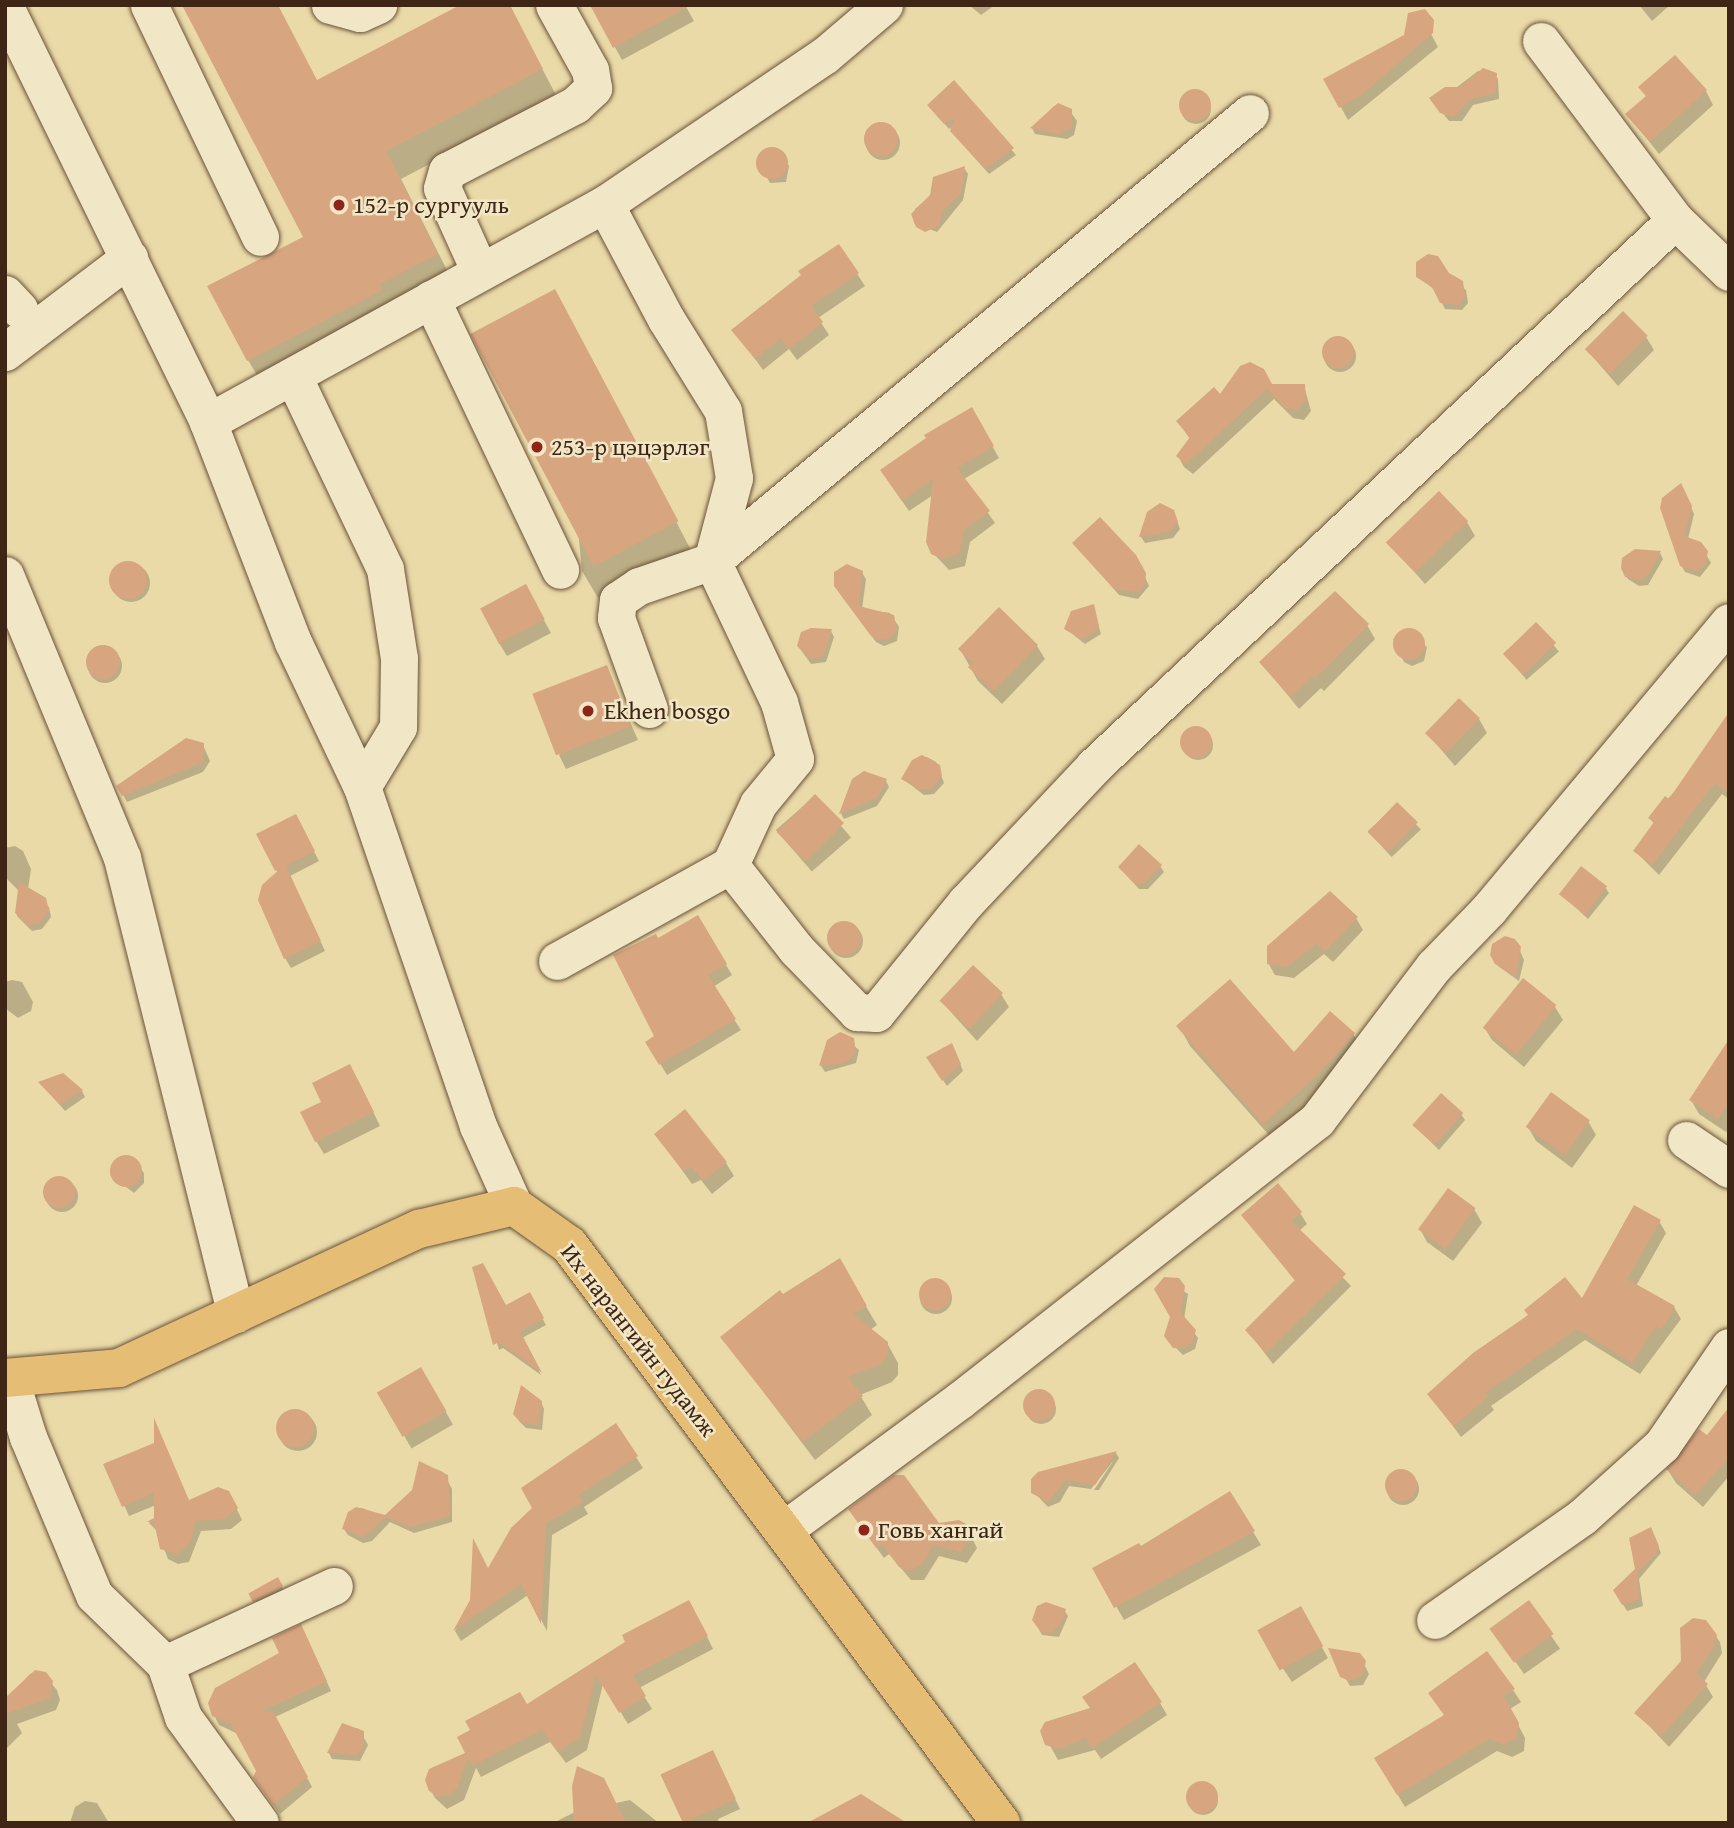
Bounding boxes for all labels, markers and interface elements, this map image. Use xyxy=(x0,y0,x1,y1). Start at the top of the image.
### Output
place label: 152-р сургууль xyxy=(353,191,509,219)
marker: 152-р сургууль xyxy=(331,197,347,213)
place label: 253-р цэцэрлэг xyxy=(551,433,709,461)
marker: 253-р цэцэрлэг xyxy=(529,439,545,455)
place label: Ekhen bosgo xyxy=(604,697,730,725)
marker: Ekhen bosgo xyxy=(578,701,598,721)
street label: Их нарангийн гудамж xyxy=(555,1238,723,1442)
place label: Говь хангай xyxy=(878,1516,1004,1544)
marker: Говь хангай xyxy=(856,1522,872,1538)

